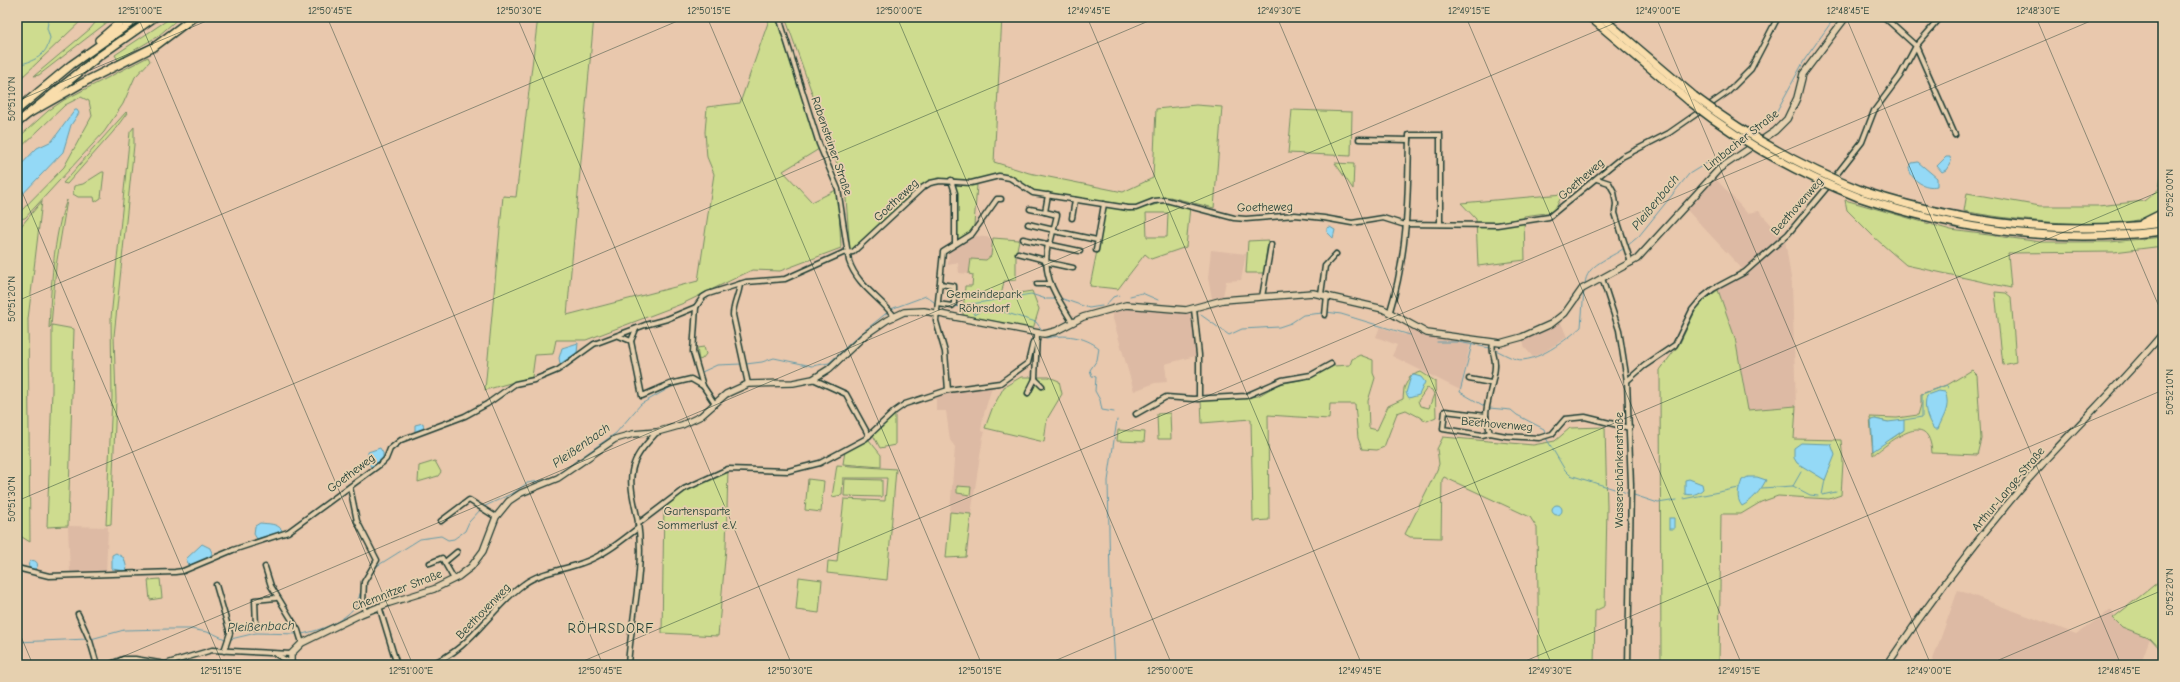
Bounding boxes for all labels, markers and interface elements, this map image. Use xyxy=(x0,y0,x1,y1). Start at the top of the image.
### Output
text: 12°51'00"E xyxy=(118,5,162,17)
text: 12°50'45"E xyxy=(308,5,352,17)
text: 12°50'30"E xyxy=(496,5,542,17)
text: 12°50'15"E xyxy=(687,5,731,17)
text: 12°50'00"E xyxy=(876,5,922,17)
text: 12°49'45"E xyxy=(1068,5,1110,17)
text: 12°49'30"E xyxy=(1257,5,1301,17)
text: 12°49'15"E xyxy=(1448,5,1490,17)
text: 12°49'00"E xyxy=(1636,5,1680,17)
text: 12°48'45"E xyxy=(1827,5,1869,17)
text: 12°48'30"E xyxy=(2016,5,2060,17)
text: 50°51'10"N xyxy=(6,77,18,121)
street label: Rabensteiner Straße xyxy=(809,95,855,197)
street label: Limbacher Straße xyxy=(1701,106,1781,174)
street label: Goetheweg xyxy=(1555,155,1607,203)
text: 50°52'00"N xyxy=(2164,169,2176,217)
water label: Pleißenbach xyxy=(1628,171,1682,233)
street label: Beethovenweg xyxy=(1768,174,1826,238)
street label: Goetheweg xyxy=(871,176,921,224)
street label: Goetheweg xyxy=(1237,200,1293,214)
text: 50°51'20"N xyxy=(6,276,18,322)
park label: Gemeindepark Röhrsdorf xyxy=(946,287,1022,315)
text: 50°52'10"N xyxy=(2164,369,2176,415)
street label: Wasserschänkenstraße xyxy=(1612,412,1626,528)
street label: Beethovenweg xyxy=(1460,414,1534,434)
water label: Pleißenbach xyxy=(549,420,613,470)
street label: Arthur-Lange-Straße xyxy=(1969,444,2047,534)
street label: Goetheweg xyxy=(324,451,378,495)
text: 50°51'30"N xyxy=(6,476,18,522)
park label: Gartensparte Sommerlust e.V. xyxy=(657,504,737,532)
street label: Chemnitzer Straße xyxy=(350,566,444,614)
text: 50°52'20"N xyxy=(2164,568,2176,616)
street label: Beethovenweg xyxy=(453,580,513,642)
water label: Pleißenbach xyxy=(227,617,295,635)
district label: RÖHRSDORF xyxy=(568,620,654,637)
text: 12°51'15"E xyxy=(200,665,242,677)
text: 12°51'00"E xyxy=(389,665,433,677)
text: 12°50'45"E xyxy=(578,665,622,677)
text: 12°50'30"E xyxy=(767,665,813,677)
text: 12°50'15"E xyxy=(958,665,1002,677)
text: 12°50'00"E xyxy=(1147,665,1193,677)
text: 12°49'45"E xyxy=(1339,665,1381,677)
text: 12°49'30"E xyxy=(1528,665,1572,677)
text: 12°49'15"E xyxy=(1718,665,1760,677)
text: 12°49'00"E xyxy=(1907,665,1951,677)
text: 12°48'45"E xyxy=(2098,665,2140,677)

